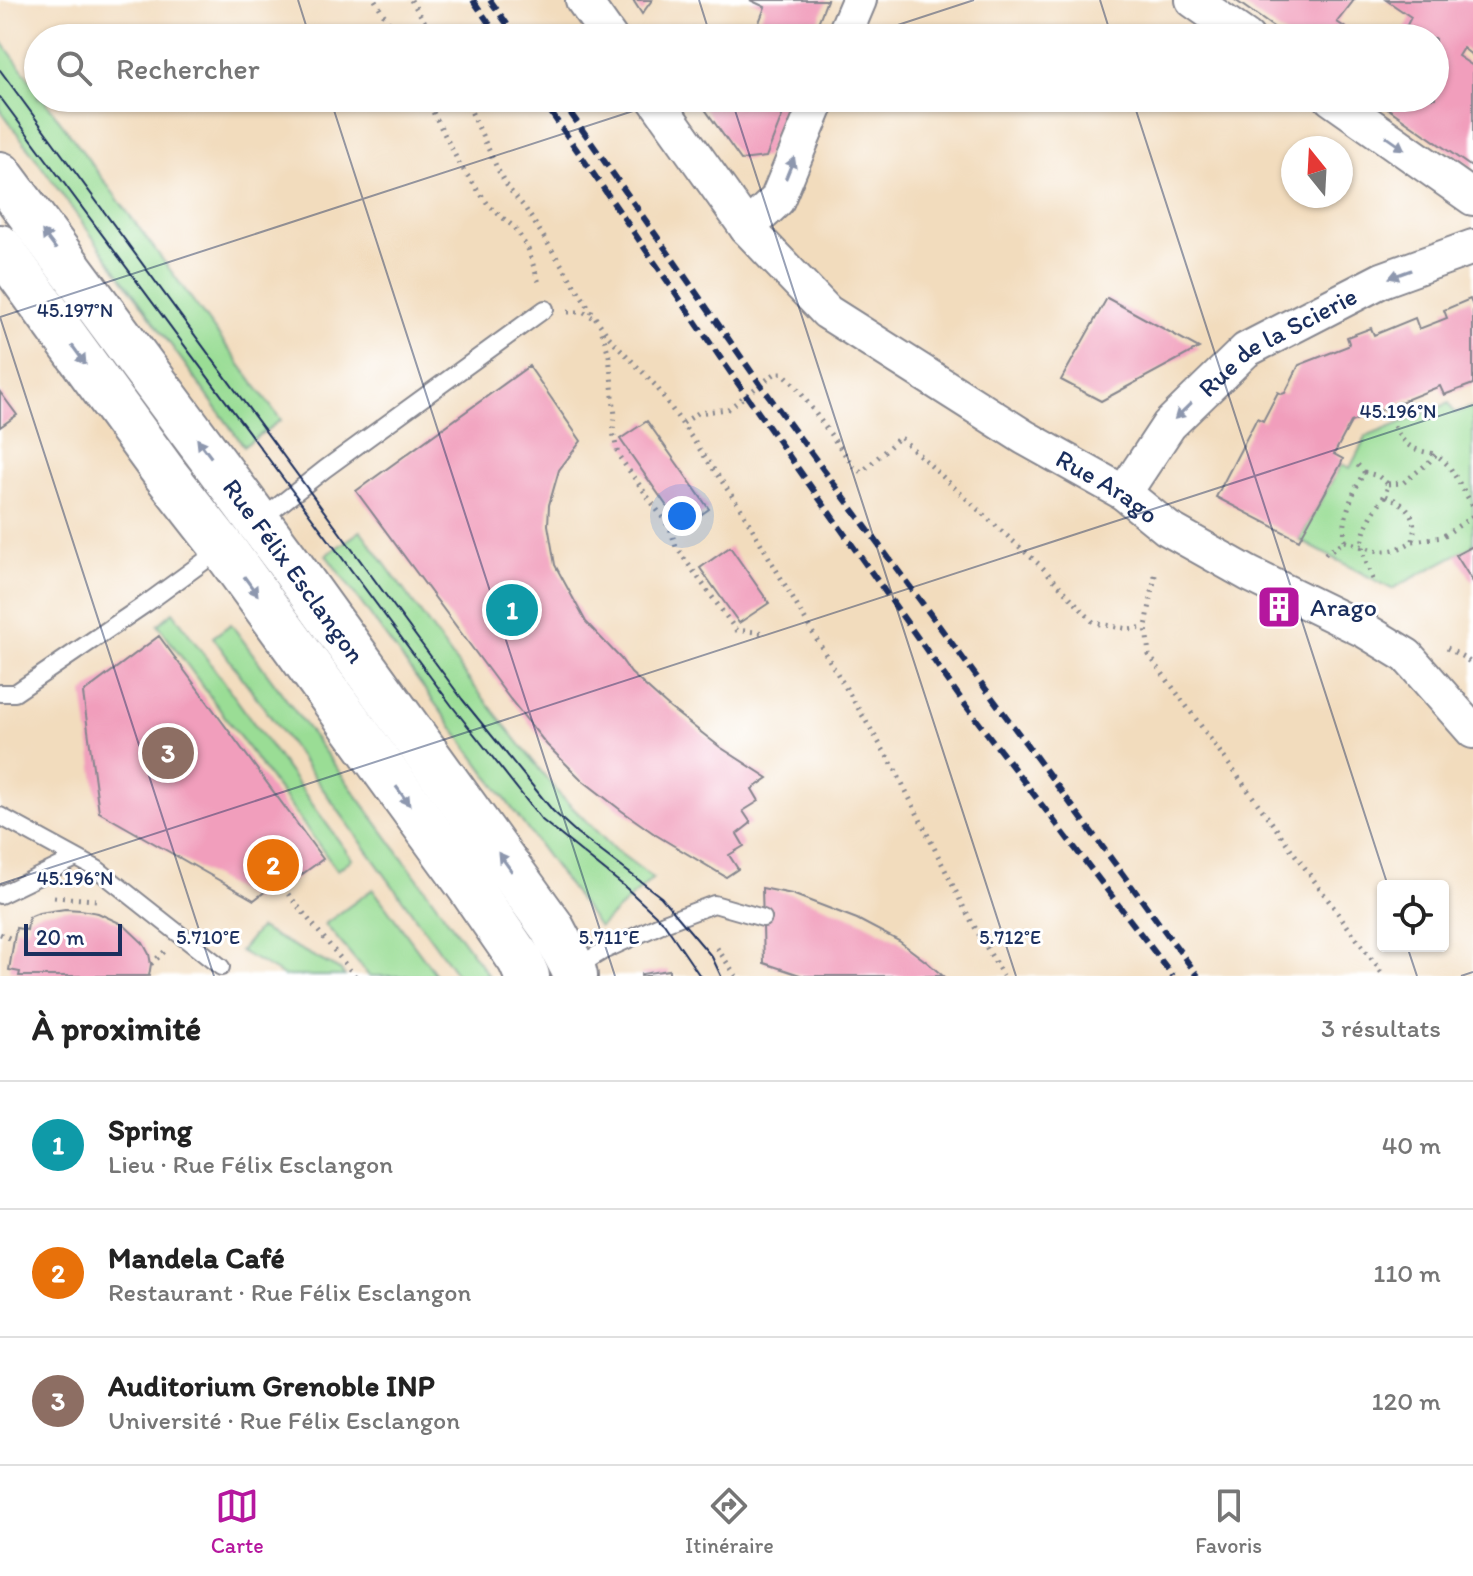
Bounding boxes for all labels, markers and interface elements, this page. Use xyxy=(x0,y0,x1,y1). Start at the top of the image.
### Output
search box xyxy=(24,24,1449,112)
icon: search xyxy=(52,46,96,90)
text: Rechercher xyxy=(116,50,260,87)
one-way arrow xyxy=(1385,135,1406,150)
north arrow xyxy=(1281,136,1353,208)
one-way arrow xyxy=(784,156,797,180)
one-way arrow xyxy=(41,229,57,251)
one-way arrow xyxy=(1388,268,1412,281)
street label: Rue de la Scierie xyxy=(1191,280,1362,404)
text: 45.197°N xyxy=(37,298,113,322)
one-way arrow xyxy=(71,344,87,366)
text: 45.196°N xyxy=(1359,399,1437,423)
one-way arrow xyxy=(1173,402,1192,420)
one-way arrow xyxy=(197,438,213,458)
street label: Rue Arago xyxy=(1050,442,1165,531)
street label: Rue Félix Esclangon xyxy=(216,472,372,670)
your location xyxy=(662,496,702,536)
one-way arrow xyxy=(243,575,259,597)
pin: 1 xyxy=(486,580,538,640)
building icon: Arago xyxy=(1255,583,1303,631)
place label: Arago xyxy=(1310,591,1377,623)
pin: 3 xyxy=(142,723,194,783)
one-way arrow xyxy=(395,786,411,807)
pin: 2 xyxy=(247,835,299,895)
one-way arrow xyxy=(498,852,513,873)
text: 45.196°N xyxy=(36,866,114,890)
map controls xyxy=(1377,880,1449,952)
button: locate xyxy=(1377,880,1449,952)
scale bar xyxy=(24,920,122,956)
text: 20 m xyxy=(36,924,85,951)
text: 5.710°E xyxy=(176,925,240,949)
text: 5.711°E xyxy=(579,925,639,949)
text: 5.712°E xyxy=(979,925,1041,949)
text: À proximité xyxy=(32,1008,201,1049)
text: 3 résultats xyxy=(1321,1012,1441,1044)
text: Spring xyxy=(108,1111,192,1148)
text: 1 xyxy=(52,1129,64,1161)
text: 40 m xyxy=(1382,1129,1441,1161)
text: Lieu · Rue Félix Esclangon xyxy=(108,1148,393,1180)
text: Mandela Café xyxy=(108,1239,285,1276)
text: 2 xyxy=(51,1257,65,1289)
text: 110 m xyxy=(1373,1257,1441,1289)
text: Restaurant · Rue Félix Esclangon xyxy=(108,1276,471,1308)
text: Auditorium Grenoble INP xyxy=(108,1367,435,1404)
text: 3 xyxy=(51,1385,65,1417)
text: 120 m xyxy=(1372,1385,1441,1417)
text: Université · Rue Félix Esclangon xyxy=(108,1404,460,1436)
tab: Carte xyxy=(211,1484,264,1559)
tab: Itinéraire xyxy=(685,1484,774,1559)
tab: Favoris xyxy=(1195,1484,1262,1559)

